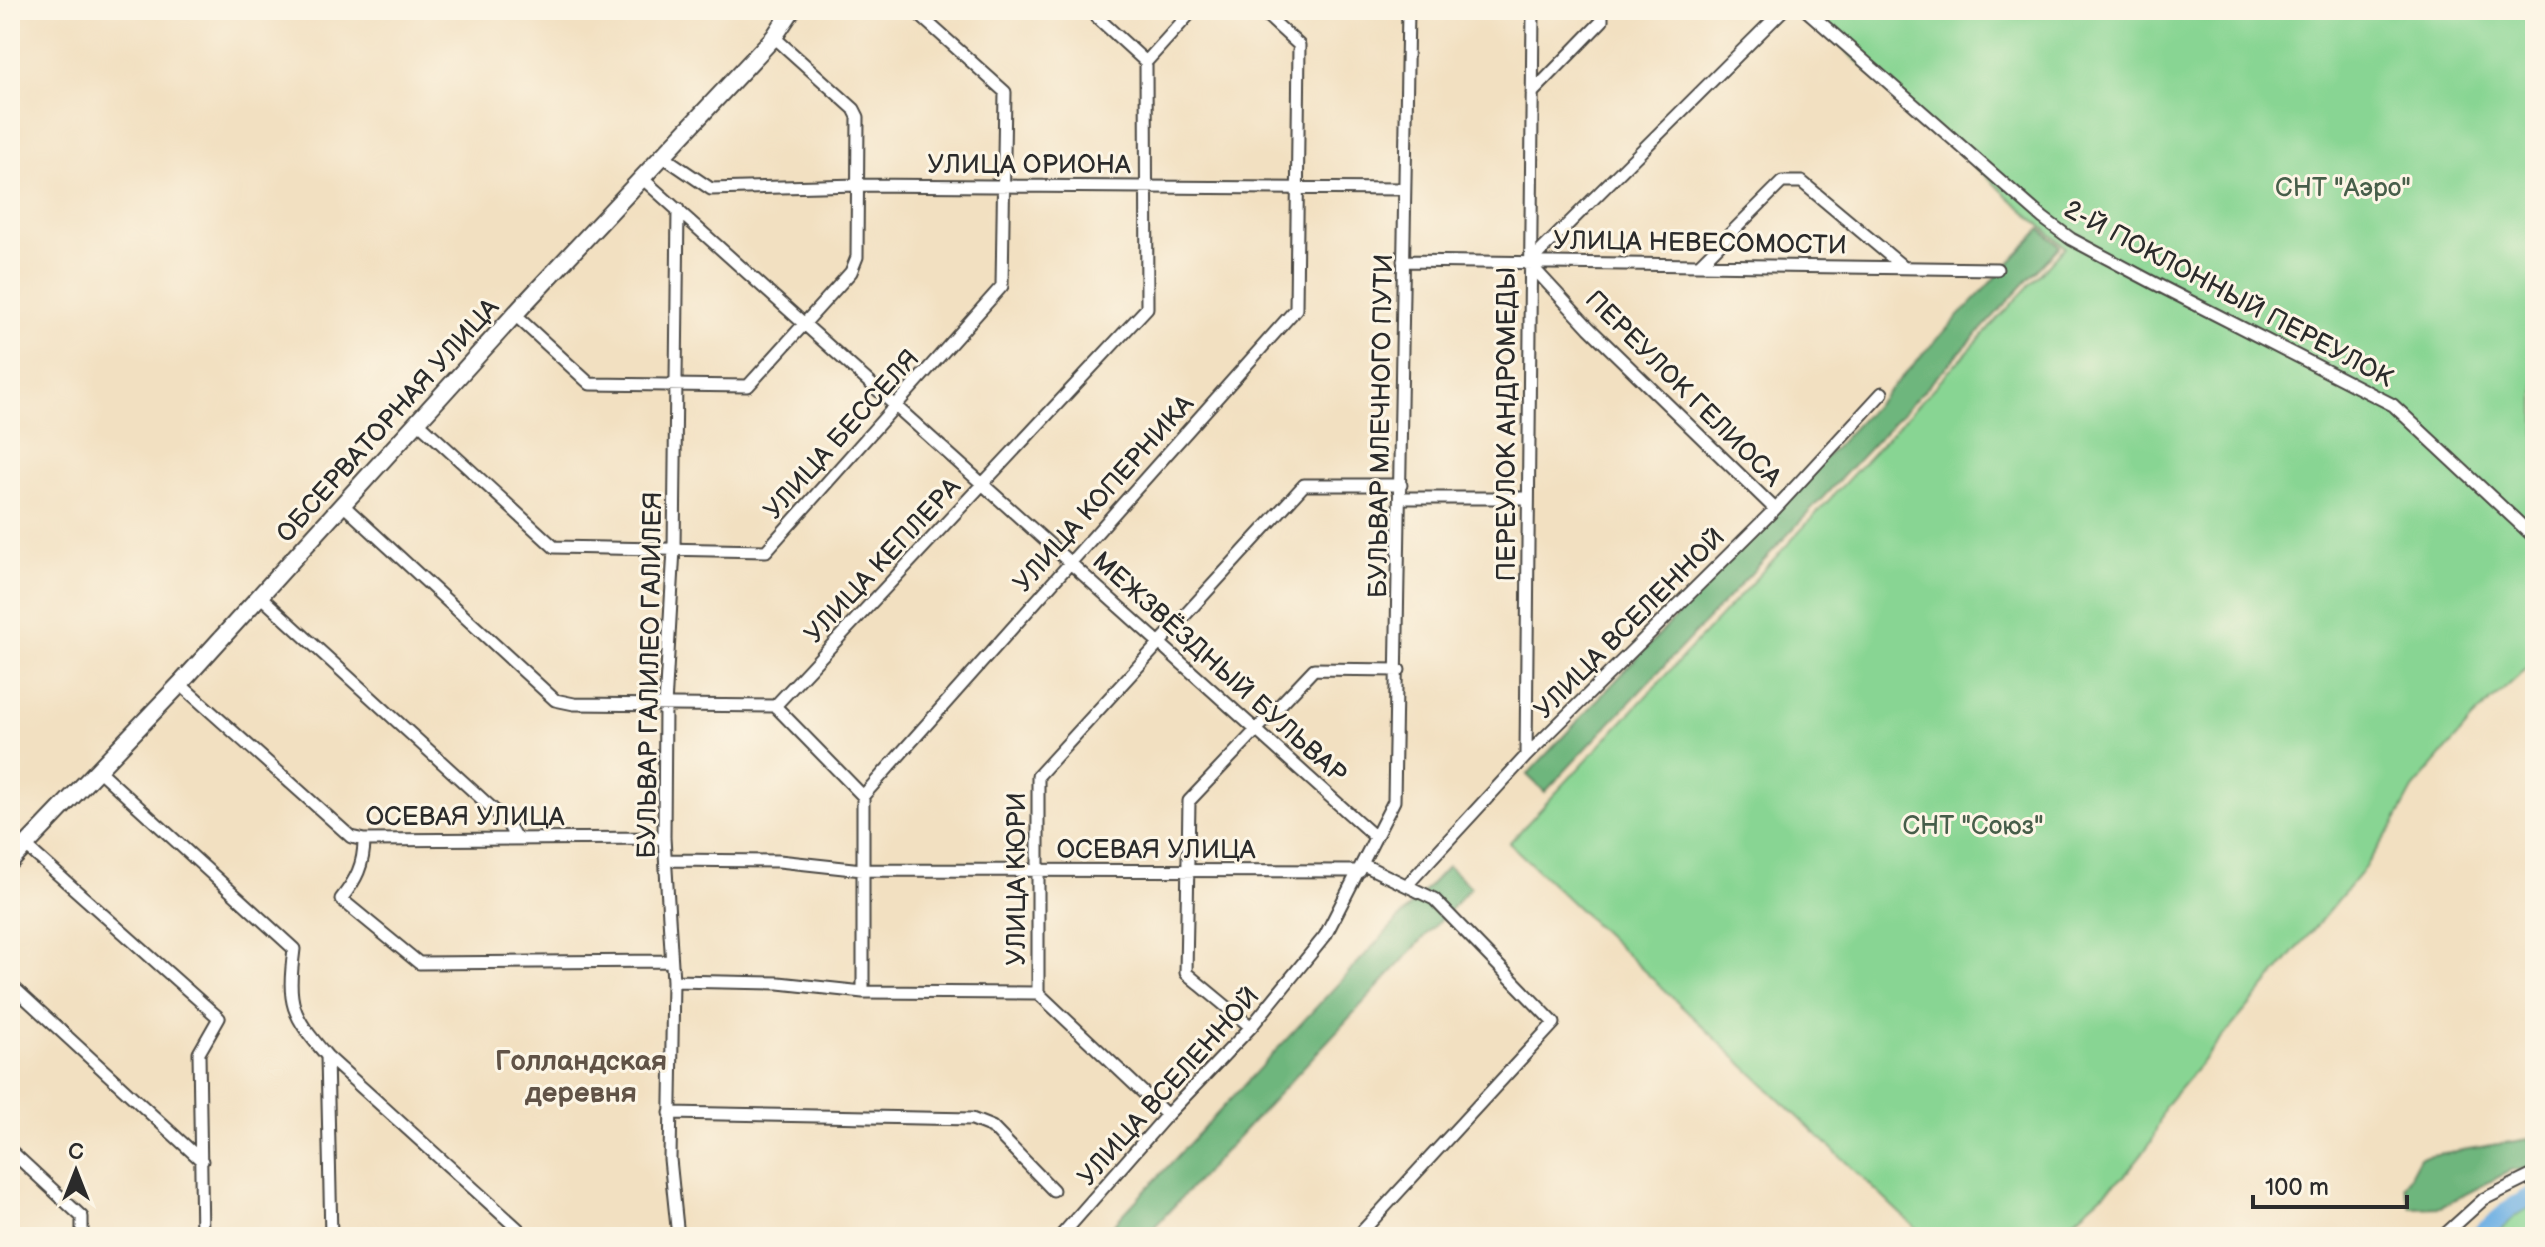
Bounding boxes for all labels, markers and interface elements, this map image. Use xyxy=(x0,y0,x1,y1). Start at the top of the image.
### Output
street label: УЛИЦА ОРИОНА xyxy=(927,150,1131,181)
park label: СНТ "Аэро" xyxy=(2275,173,2411,204)
street label: 2-Й ПОКЛОННЫЙ ПЕРЕУЛОК xyxy=(2059,194,2398,394)
street label: УЛИЦА НЕВЕСОМОСТИ xyxy=(1553,225,1847,262)
street label: БУЛЬВАР МЛЕЧНОГО ПУТИ xyxy=(1363,254,1400,598)
street label: ПЕРЕУЛОК АНДРОМЕДЫ xyxy=(1492,267,1523,581)
street label: ПЕРЕУЛОК ГЕЛИОСА xyxy=(1578,285,1788,494)
street label: ОБСЕРВАТОРНАЯ УЛИЦА xyxy=(270,292,506,549)
street label: УЛИЦА БЕССЕЛЯ xyxy=(758,344,926,526)
street label: УЛИЦА КОПЕРНИКА xyxy=(1008,389,1201,599)
street label: УЛИЦА КЕПЛЕРА xyxy=(799,472,968,650)
street label: БУЛЬВАР ГАЛИЛЕО ГАЛИЛЕЯ xyxy=(632,491,669,859)
street label: УЛИЦА ВСЕЛЕННОЙ xyxy=(1528,522,1732,726)
street label: МЕЖЗВЁЗДНЫЙ БУЛЬВАР xyxy=(1086,545,1353,791)
street label: УЛИЦА КЮРИ xyxy=(1002,792,1033,966)
street label: ОСЕВАЯ УЛИЦА xyxy=(365,802,565,833)
park label: СНТ "Союз" xyxy=(1902,811,2044,842)
street label: ОСЕВАЯ УЛИЦА xyxy=(1056,835,1256,866)
street label: УЛИЦА ВСЕЛЕННОЙ xyxy=(1072,981,1266,1193)
district label: Голландская деревня xyxy=(495,1045,667,1110)
north arrow xyxy=(36,1131,116,1211)
text: С xyxy=(68,1139,84,1166)
scale bar xyxy=(2253,1159,2407,1209)
text: 100 m xyxy=(2265,1173,2329,1202)

